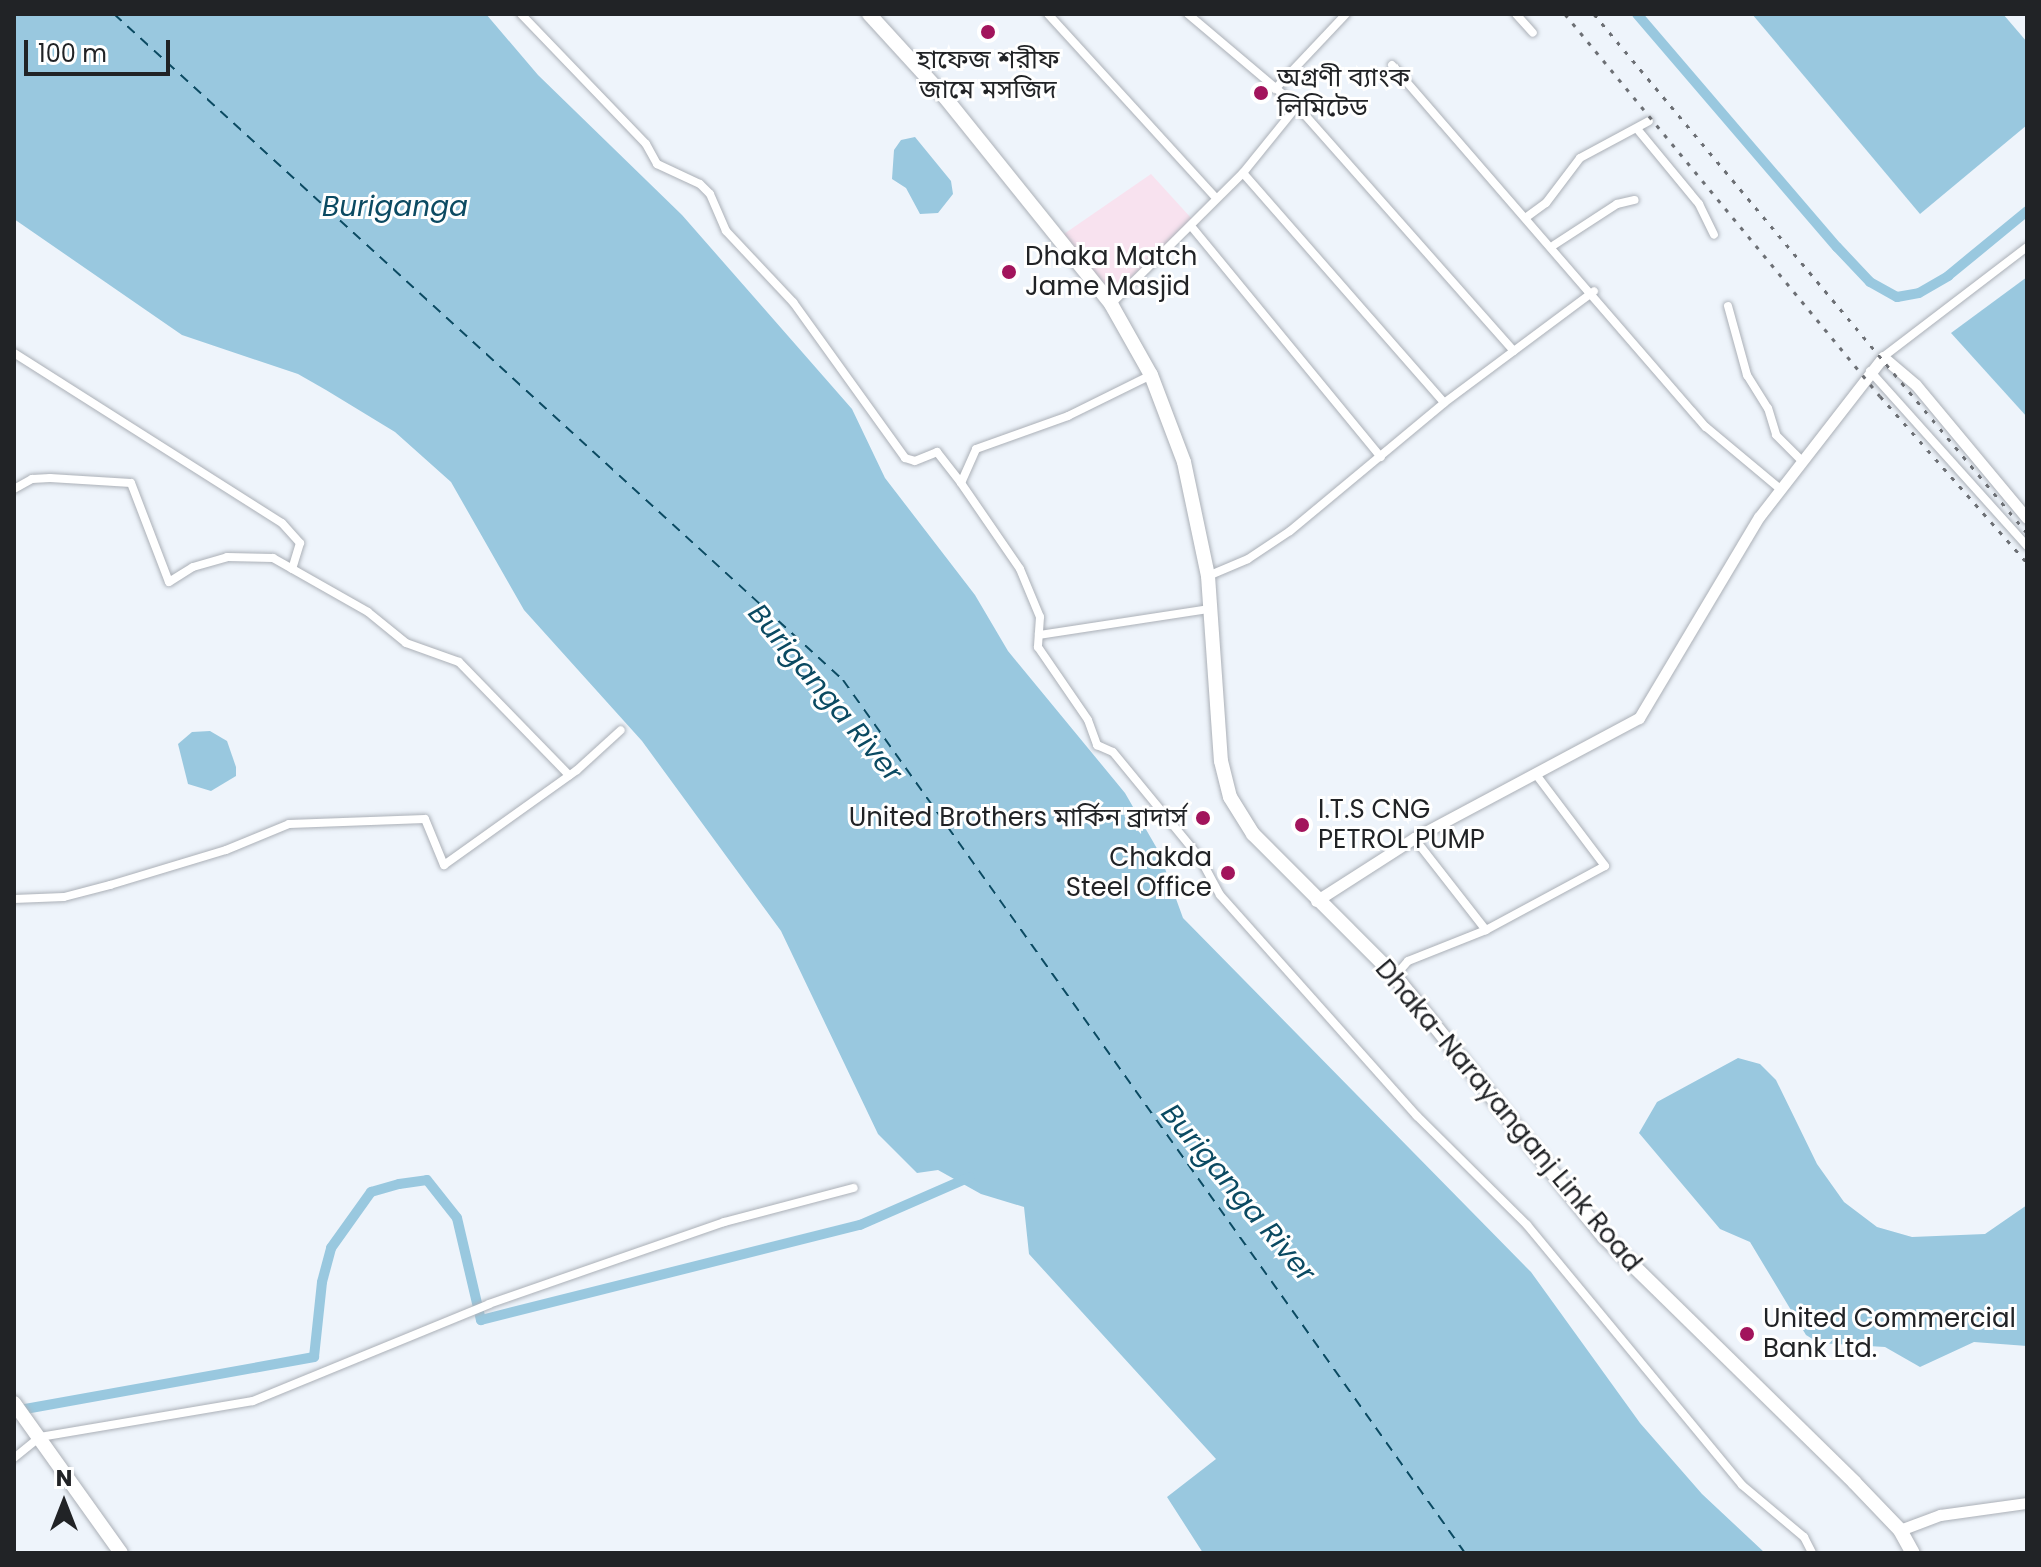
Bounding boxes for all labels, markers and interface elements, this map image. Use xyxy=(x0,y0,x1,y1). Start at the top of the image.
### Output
marker: হাফেজ শরীফ জামে মসজিদ xyxy=(979,23,997,41)
scale bar xyxy=(28,24,174,74)
text: 100 m xyxy=(38,37,107,70)
place label: হাফেজ শরীফ জামে মসজিদ xyxy=(917,44,1059,106)
place label: অগ্রণী ব্যাংক লিমিটেড xyxy=(1277,62,1410,124)
marker: অগ্রণী ব্যাংক লিমিটেড xyxy=(1252,84,1270,102)
water label: Buriganga xyxy=(322,190,468,224)
place label: Dhaka Match Jame Masjid xyxy=(1025,241,1197,302)
marker: Dhaka Match Jame Masjid xyxy=(1000,263,1018,281)
water label: Buriganga River xyxy=(741,597,909,789)
place label: I.T.S CNG PETROL PUMP xyxy=(1318,794,1485,856)
place label: United Brothers মার্কিন ব্রাদার্স xyxy=(849,802,1187,834)
marker: United Brothers মার্কিন ব্রাদার্স xyxy=(1194,809,1212,827)
marker: I.T.S CNG PETROL PUMP xyxy=(1293,816,1311,834)
place label: Chakda Steel Office xyxy=(1066,842,1212,904)
marker: Chakda Steel Office xyxy=(1219,864,1237,882)
street label: Dhaka-Narayanganj Link Road xyxy=(1368,954,1648,1278)
water label: Buriganga River xyxy=(1154,1097,1322,1289)
place label: United Commercial Bank Ltd. xyxy=(1763,1303,2016,1364)
marker: United Commercial Bank Ltd. xyxy=(1738,1325,1756,1343)
north arrow xyxy=(24,1463,104,1543)
text: N xyxy=(56,1463,72,1494)

